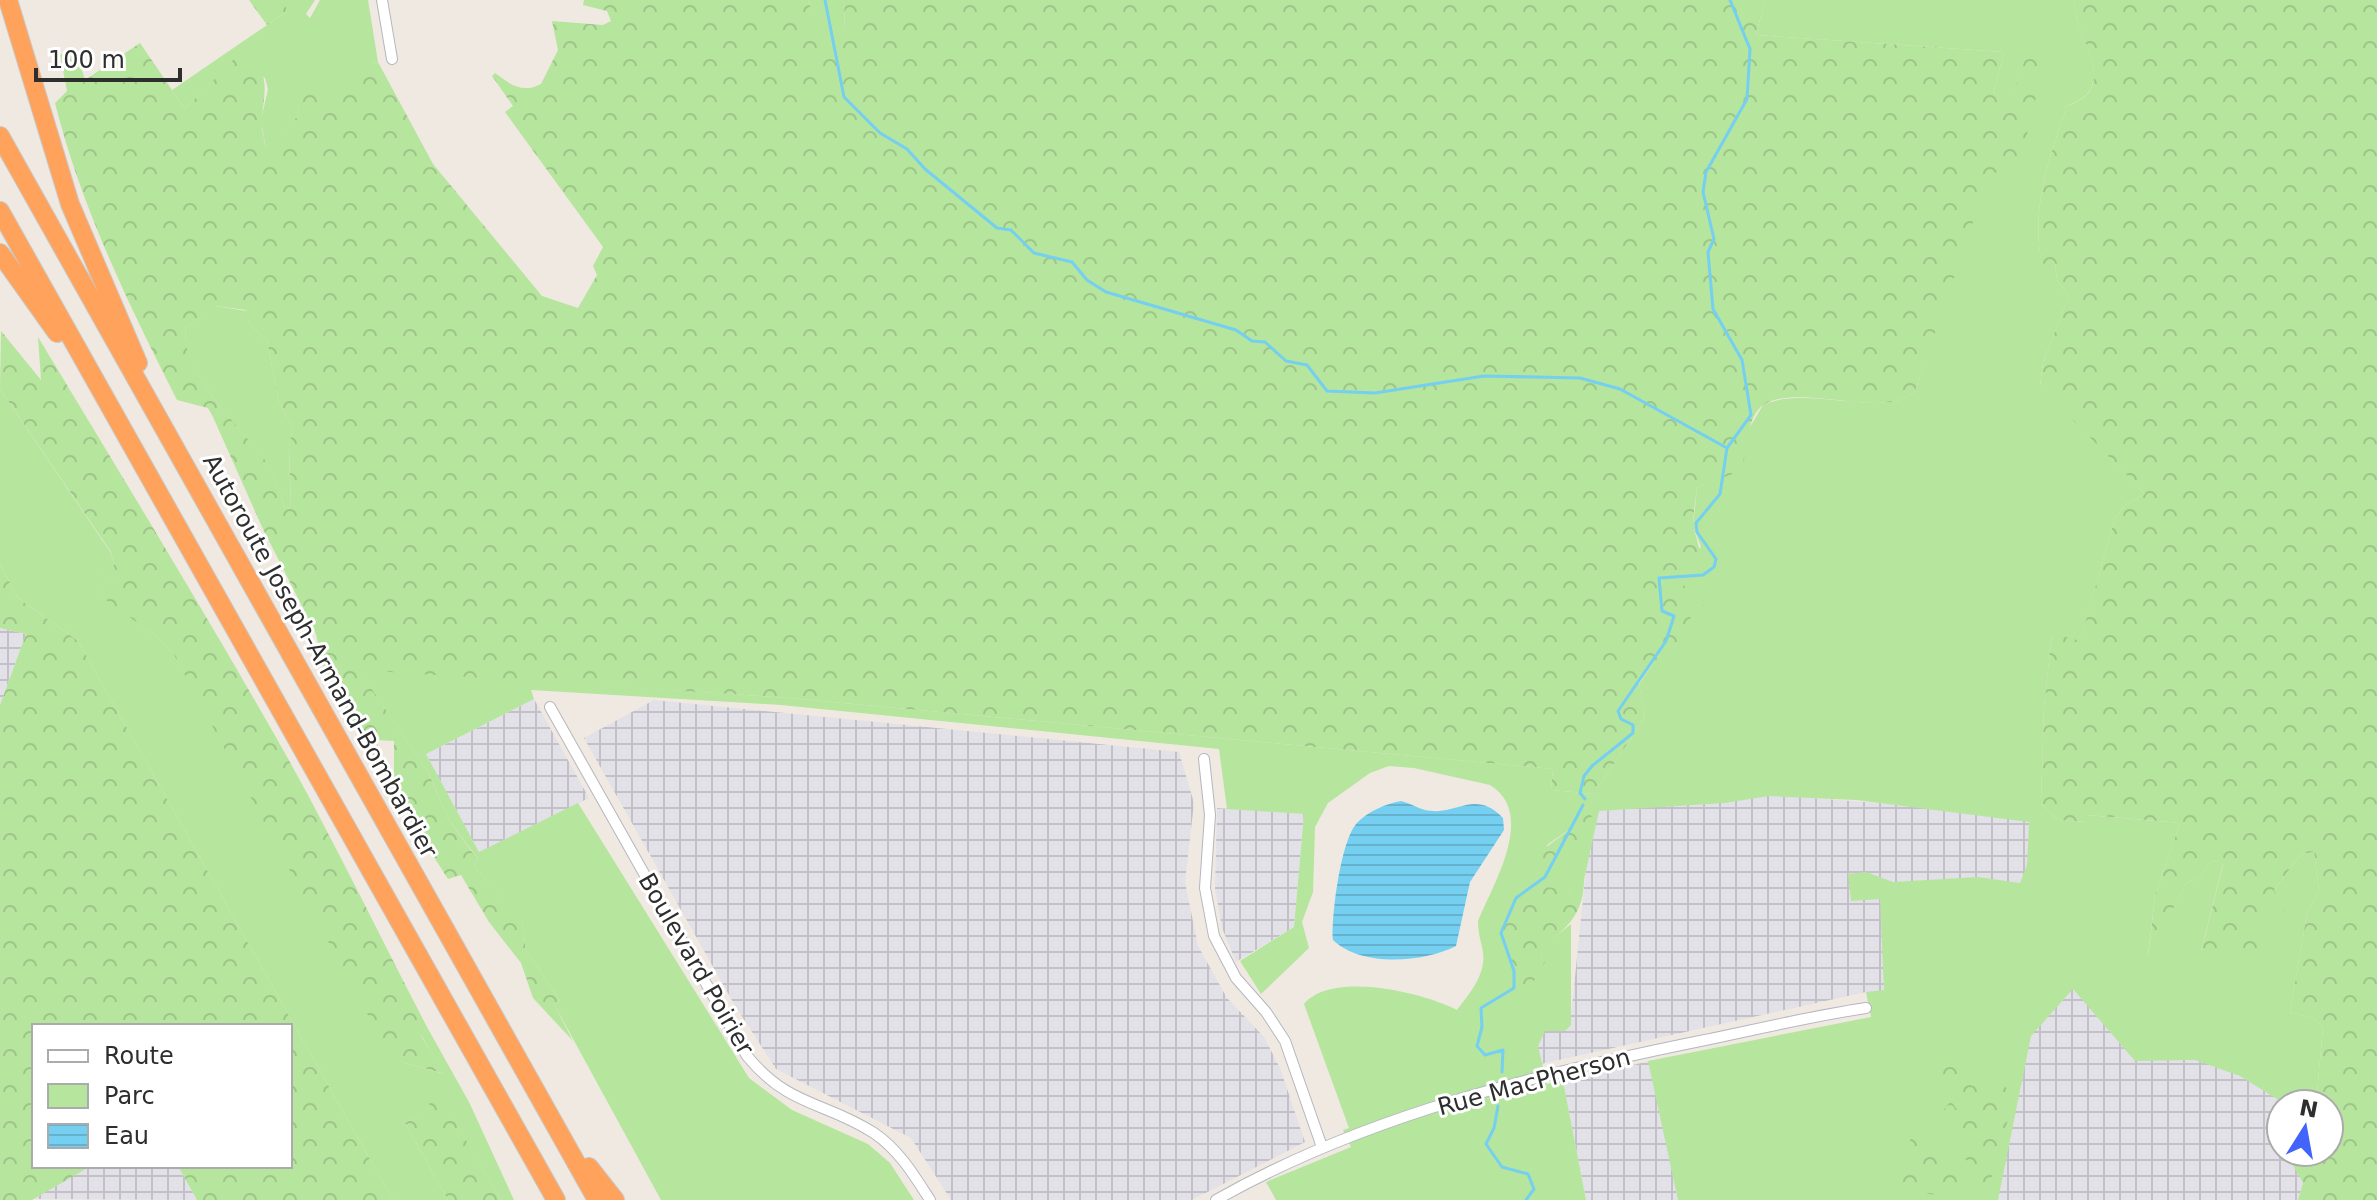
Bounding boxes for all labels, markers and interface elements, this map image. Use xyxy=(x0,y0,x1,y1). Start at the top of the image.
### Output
scale bar xyxy=(36,32,180,82)
text: 100 m xyxy=(48,46,125,74)
street label: Autoroute Joseph-Armand-Bombardier xyxy=(197,449,443,863)
street label: Boulevard Poirier xyxy=(633,868,759,1060)
legend xyxy=(32,1024,292,1168)
text: Route xyxy=(104,1042,174,1070)
street label: Rue MacPherson xyxy=(1434,1043,1634,1121)
text: Parc xyxy=(104,1082,155,1110)
north arrow xyxy=(2265,1088,2345,1168)
text: N xyxy=(2297,1095,2320,1123)
text: Eau xyxy=(104,1122,149,1150)

